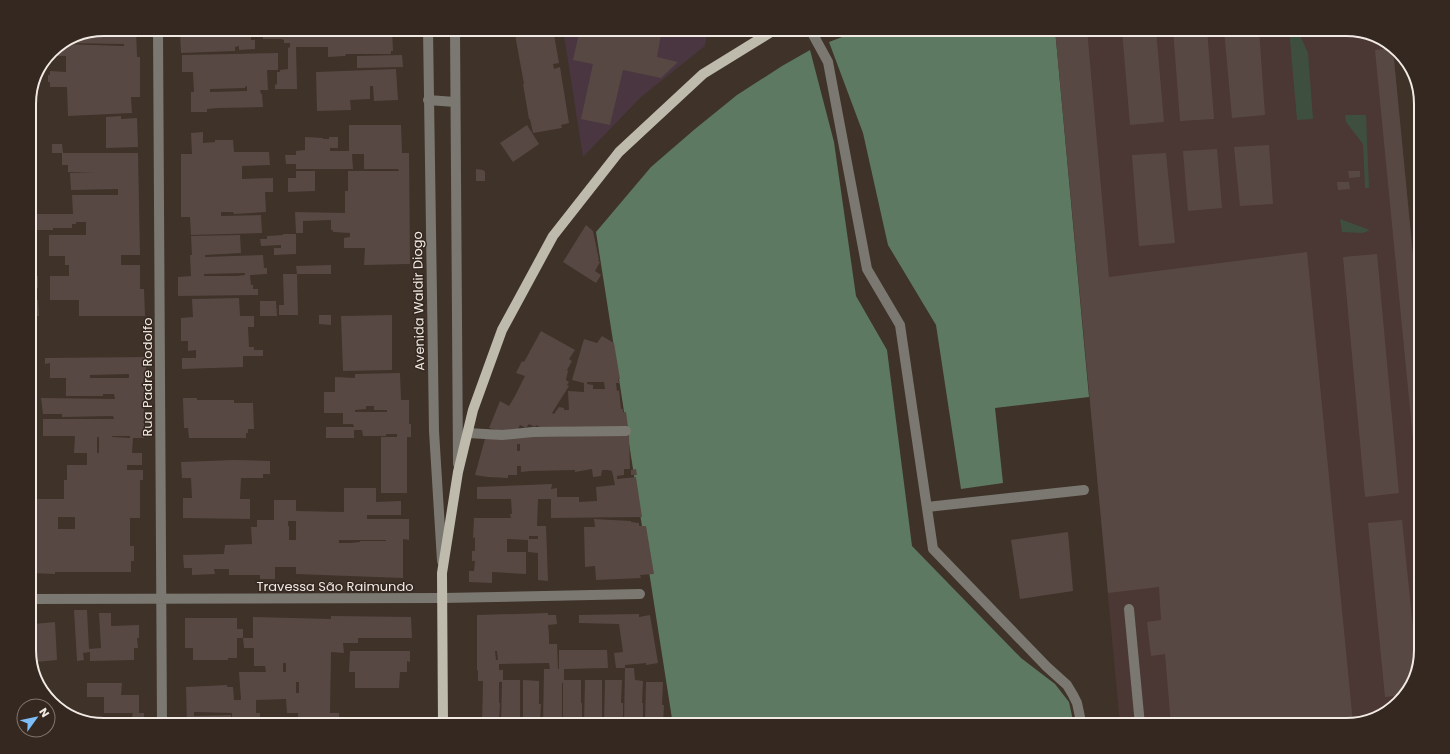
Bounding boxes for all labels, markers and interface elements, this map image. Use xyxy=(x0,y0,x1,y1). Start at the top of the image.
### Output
street label: Avenida Waldir Diogo xyxy=(408,231,429,371)
street label: Rua Padre Rodolfo xyxy=(138,317,157,437)
street label: Travessa São Raimundo xyxy=(256,577,414,596)
north arrow xyxy=(16,698,56,738)
text: N xyxy=(35,705,53,720)

